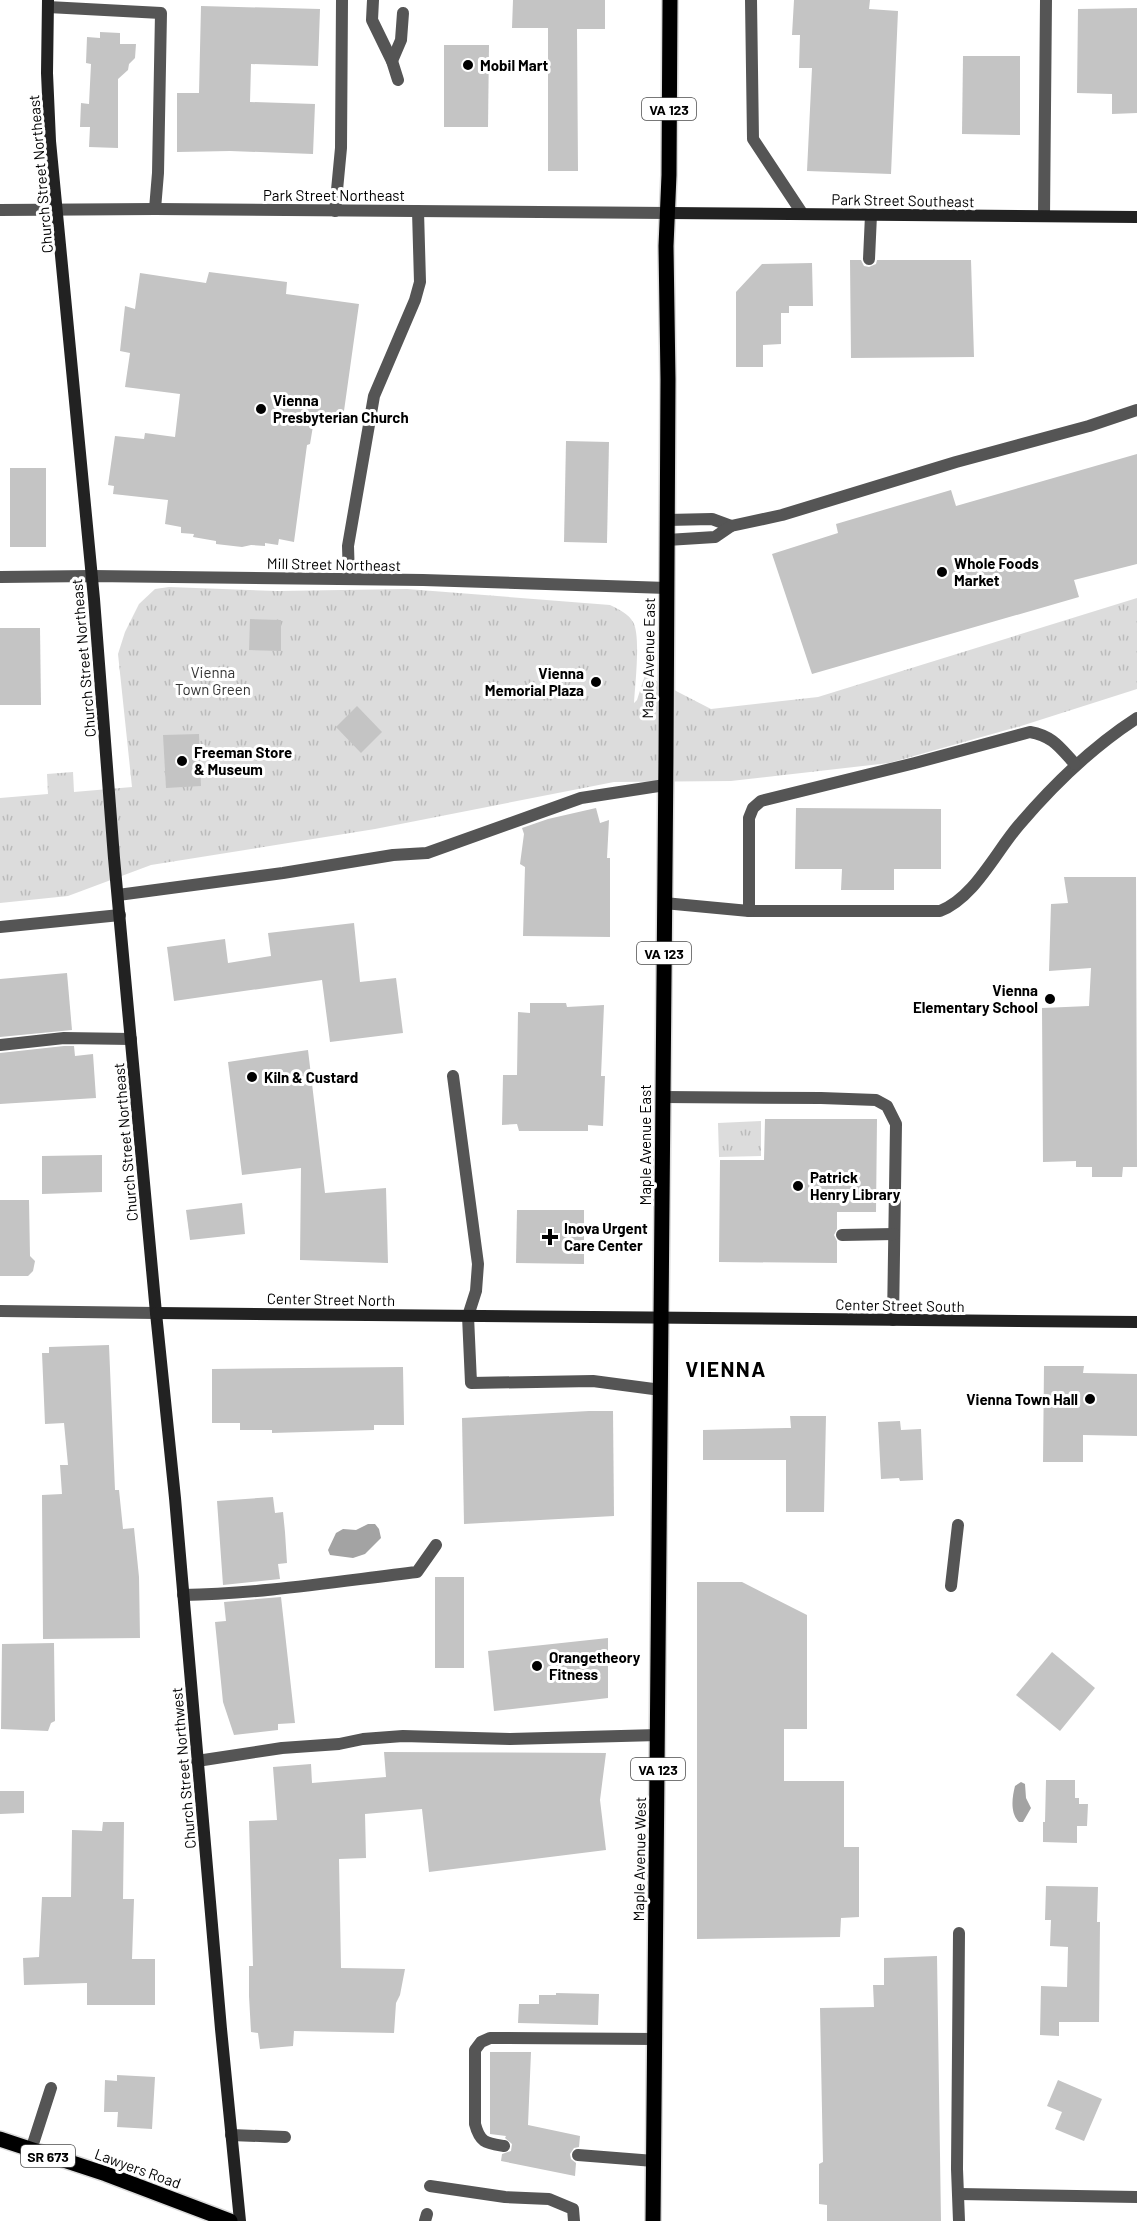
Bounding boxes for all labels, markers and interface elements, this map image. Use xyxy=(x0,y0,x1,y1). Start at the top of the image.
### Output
place label: Mobil Mart xyxy=(480,56,549,74)
marker: Mobil Mart xyxy=(461,58,475,72)
street label: Church Street Northeast xyxy=(24,94,56,254)
road number: VA 123 xyxy=(642,98,696,120)
street label: Park Street Northeast xyxy=(263,186,405,204)
street label: Park Street Southeast xyxy=(831,190,975,210)
place label: Vienna Presbyterian Church xyxy=(273,391,409,426)
marker: Vienna Presbyterian Church xyxy=(254,402,268,416)
street label: Mill Street Northeast xyxy=(267,554,401,574)
place label: Whole Foods Market xyxy=(954,554,1039,589)
marker: Whole Foods Market xyxy=(935,565,949,579)
street label: Church Street Northeast xyxy=(67,578,99,738)
street label: Maple Avenue East xyxy=(638,597,658,719)
park label: Vienna Town Green xyxy=(175,663,251,698)
place label: Vienna Memorial Plaza xyxy=(485,664,584,699)
marker: Vienna Memorial Plaza xyxy=(589,675,603,689)
place label: Freeman Store & Museum xyxy=(194,743,292,778)
marker: Freeman Store & Museum xyxy=(175,754,189,768)
road number: VA 123 xyxy=(637,942,691,964)
place label: Vienna Elementary School xyxy=(913,981,1038,1016)
marker: Vienna Elementary School xyxy=(1043,992,1057,1006)
street label: Church Street Northeast xyxy=(109,1062,141,1222)
place label: Kiln & Custard xyxy=(264,1068,358,1086)
marker: Kiln & Custard xyxy=(245,1070,259,1084)
street label: Maple Avenue East xyxy=(636,1084,654,1206)
place label: Patrick Henry Library xyxy=(810,1168,901,1203)
marker: Patrick Henry Library xyxy=(791,1179,805,1193)
place label: Inova Urgent Care Center xyxy=(564,1219,648,1254)
marker: Inova Urgent Care Center xyxy=(541,1228,559,1246)
street label: Center Street North xyxy=(267,1289,395,1309)
street label: Center Street South xyxy=(835,1295,965,1315)
district label: VIENNA xyxy=(685,1356,767,1381)
place label: Vienna Town Hall xyxy=(966,1390,1078,1408)
marker: Vienna Town Hall xyxy=(1083,1392,1097,1406)
place label: Orangetheory Fitness xyxy=(549,1648,641,1683)
marker: Orangetheory Fitness xyxy=(530,1659,544,1673)
street label: Church Street Northwest xyxy=(167,1687,199,1849)
road number: VA 123 xyxy=(631,1758,685,1780)
street label: Maple Avenue West xyxy=(629,1796,649,1922)
street label: Lawyers Road xyxy=(92,2144,184,2192)
road number: SR 673 xyxy=(21,2145,75,2167)

